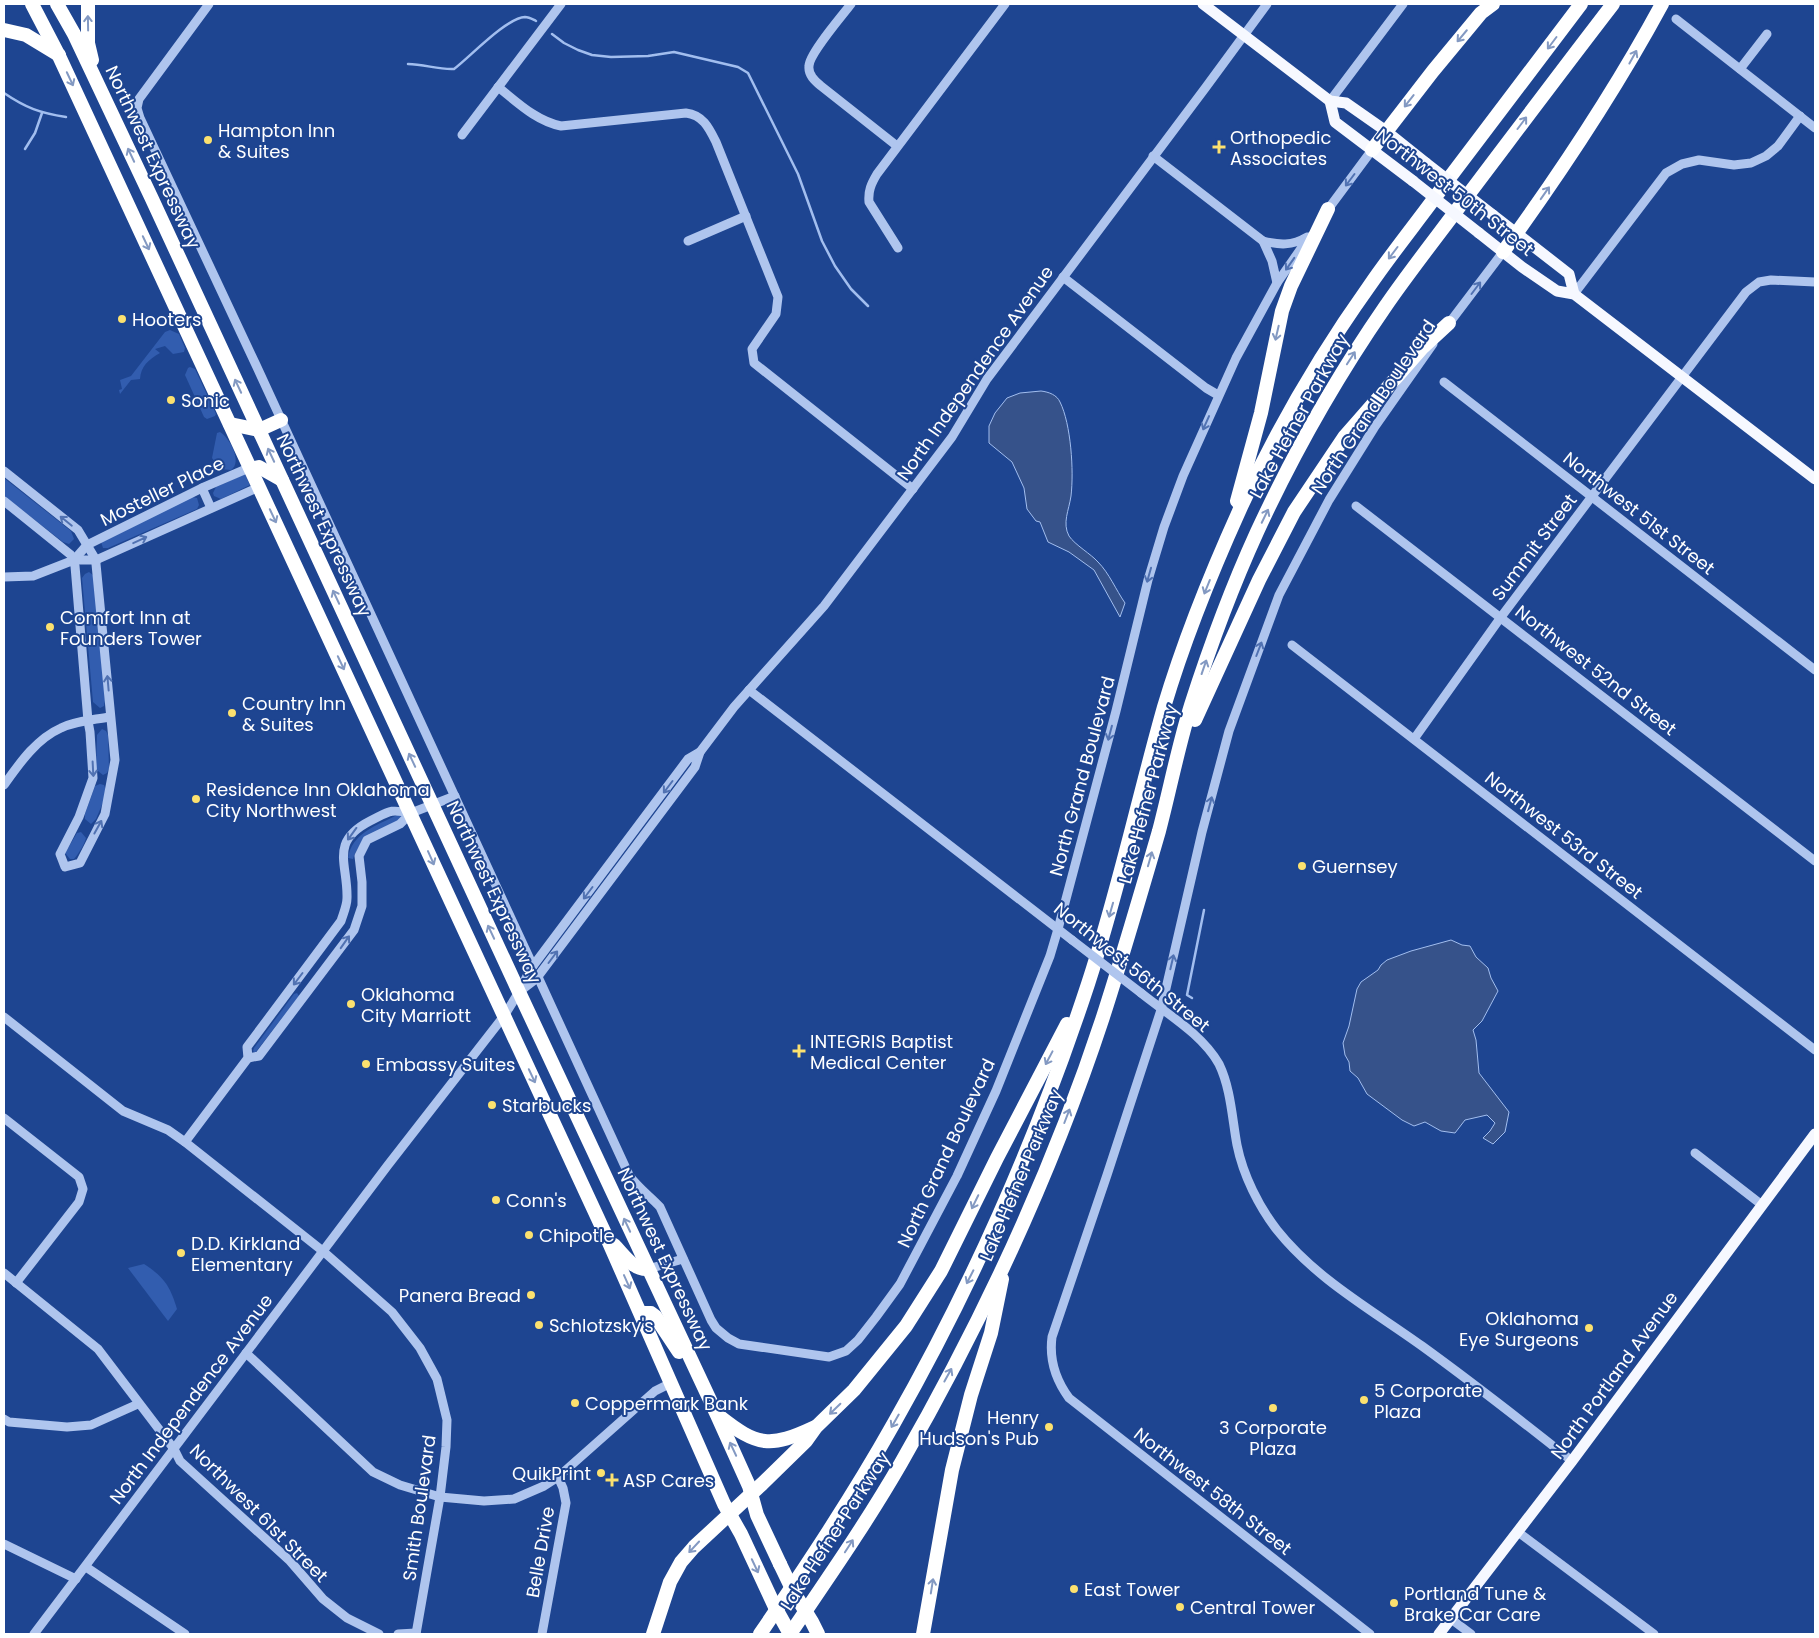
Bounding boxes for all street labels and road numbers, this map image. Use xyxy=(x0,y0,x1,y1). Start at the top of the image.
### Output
street label: Northwest Expressway xyxy=(100,61,206,253)
street label: Northwest 50th Street xyxy=(1371,122,1539,262)
street label: North Independence Avenue xyxy=(891,260,1059,486)
street label: North Grand Boulevard xyxy=(1305,315,1441,499)
street label: Lake Hefner Parkway xyxy=(1243,329,1355,503)
street label: Northwest Expressway xyxy=(271,429,377,621)
street label: Northwest 51st Street xyxy=(1558,446,1720,580)
street label: Mosteller Place xyxy=(96,450,228,532)
street label: Summit Street xyxy=(1486,489,1582,605)
street label: Northwest 52nd Street xyxy=(1510,599,1682,741)
street label: North Grand Boulevard xyxy=(1043,673,1121,879)
street label: Lake Hefner Parkway xyxy=(1112,702,1184,886)
street label: Northwest 53rd Street xyxy=(1480,765,1648,905)
street label: Northwest Expressway xyxy=(441,796,547,988)
street label: Northwest 56th Street xyxy=(1049,896,1215,1038)
street label: North Grand Boulevard xyxy=(891,1054,1001,1252)
street label: Lake Hefner Parkway xyxy=(973,1085,1069,1265)
street label: Northwest Expressway xyxy=(612,1163,718,1355)
street label: North Portland Avenue xyxy=(1545,1286,1683,1464)
street label: North Independence Avenue xyxy=(104,1289,278,1509)
street label: Northwest 58th Street xyxy=(1129,1421,1297,1561)
street label: Smith Boulevard xyxy=(396,1433,442,1583)
street label: Northwest 61st Street xyxy=(184,1438,334,1588)
street label: Lake Hefner Parkway xyxy=(774,1447,896,1615)
street label: Belle Drive xyxy=(520,1504,560,1600)

